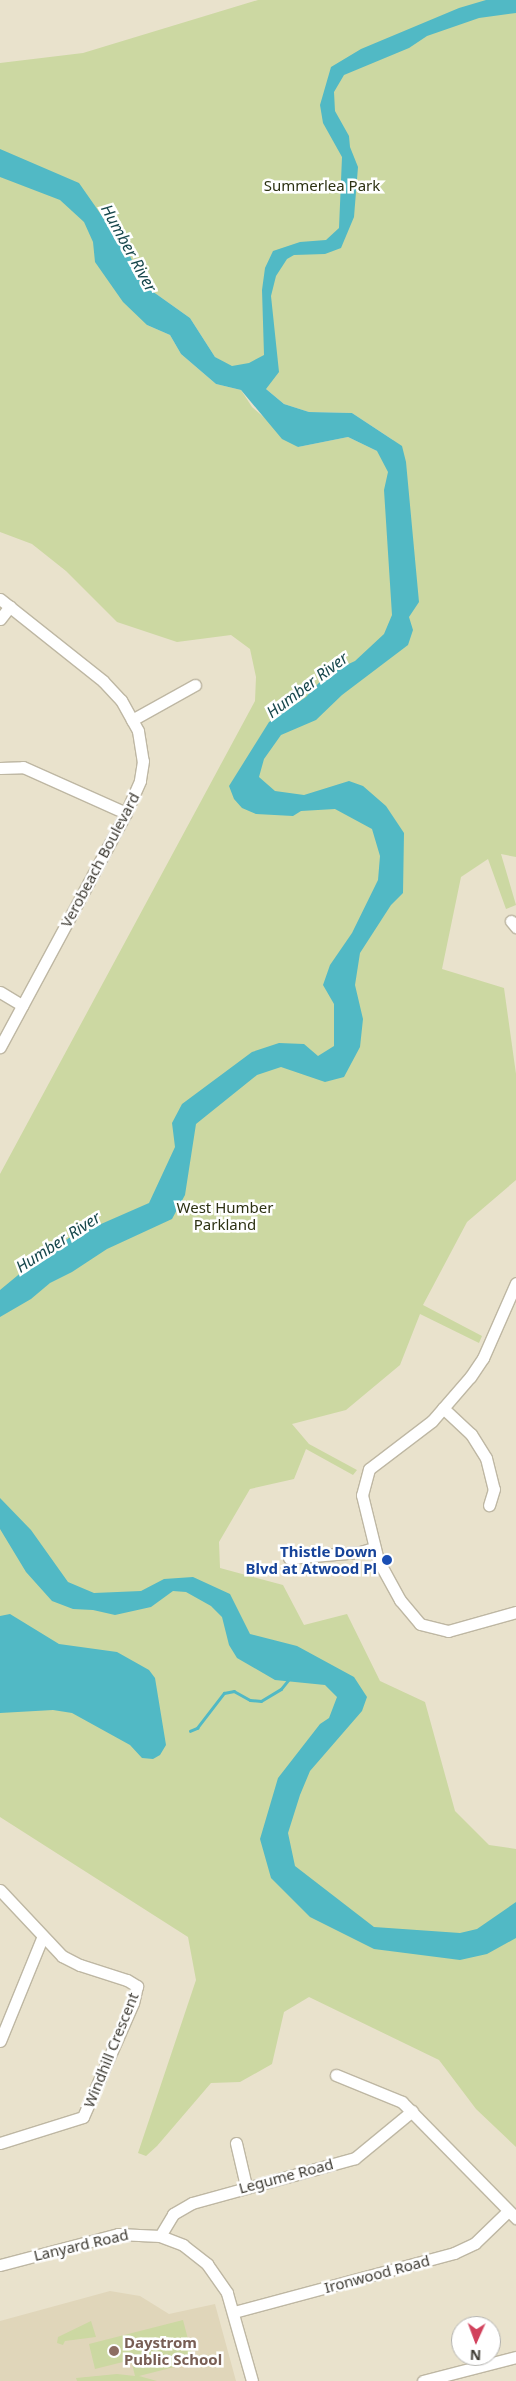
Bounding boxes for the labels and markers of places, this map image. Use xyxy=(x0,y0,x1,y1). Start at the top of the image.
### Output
place label: Thistle Down Blvd at Atwood Pl xyxy=(246,1542,377,1577)
marker: Thistle Down Blvd at Atwood Pl xyxy=(381,1554,393,1566)
place label: Daystrom Public School xyxy=(124,2333,222,2368)
marker: Daystrom Public School xyxy=(108,2345,120,2357)

